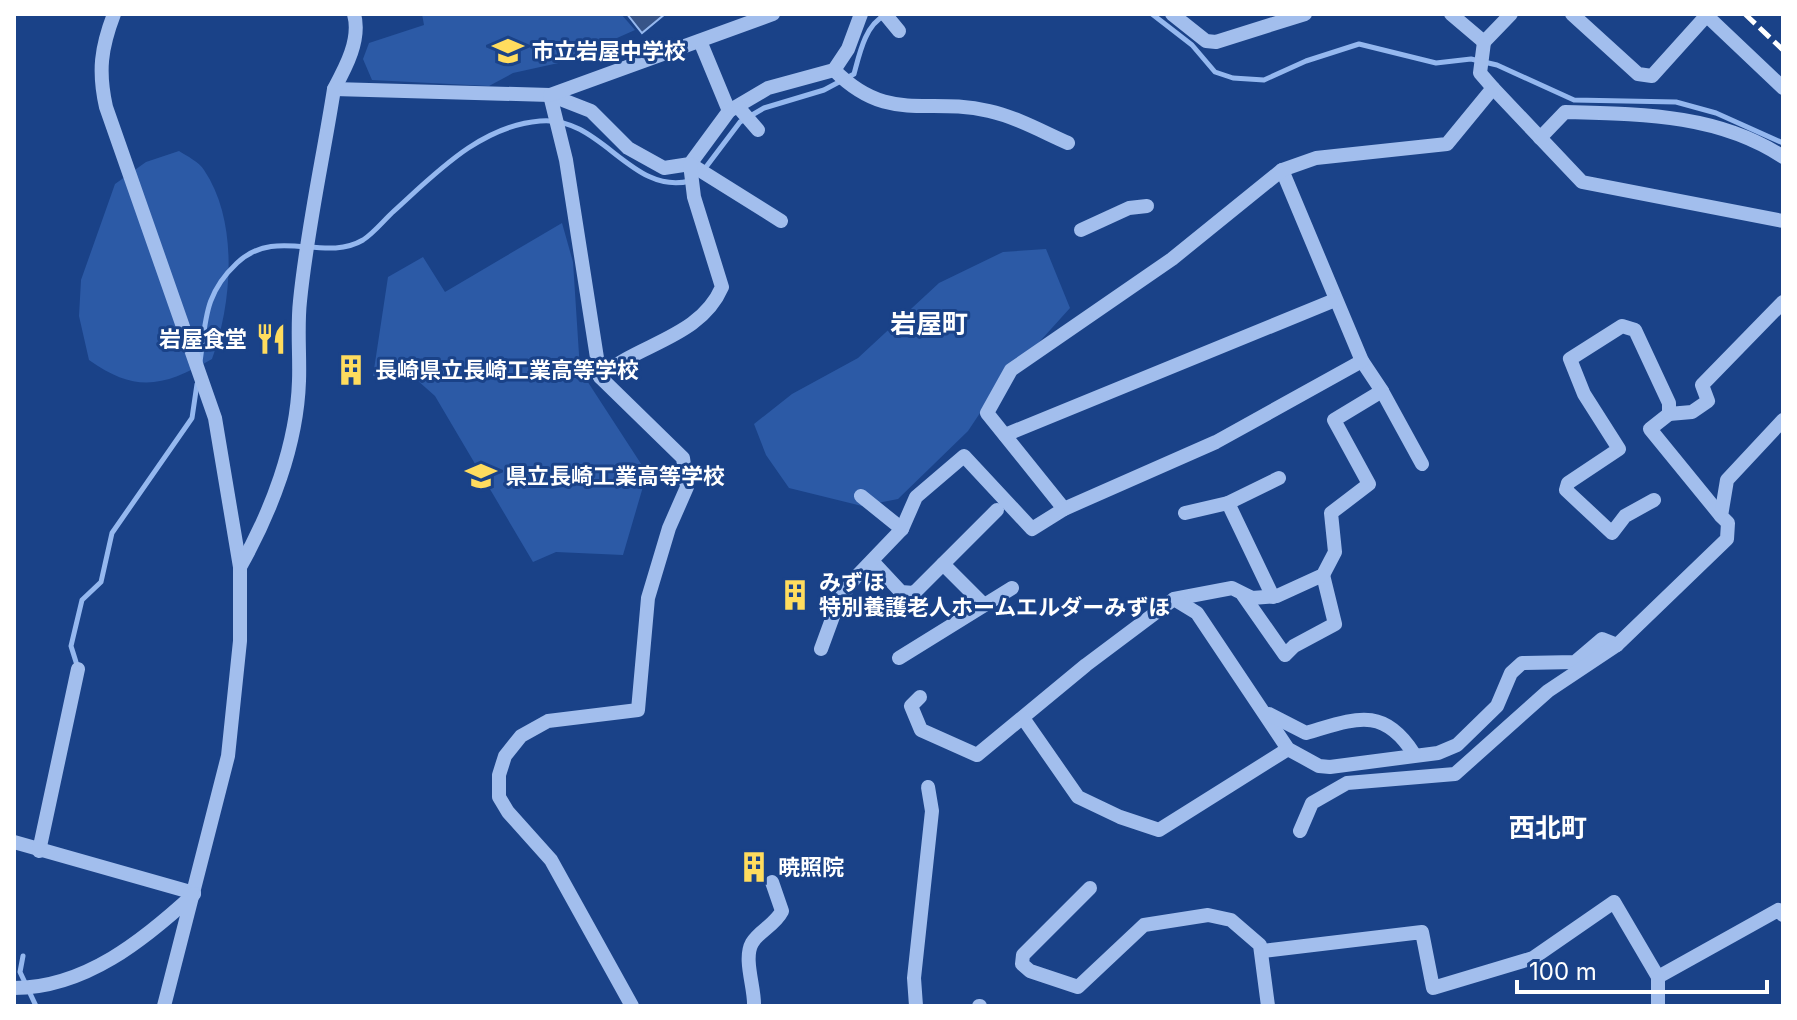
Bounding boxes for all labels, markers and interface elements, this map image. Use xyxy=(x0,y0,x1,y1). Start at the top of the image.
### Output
school or university icon: 市立岩屋中学校 xyxy=(491,34,525,68)
place label: 市立岩屋中学校 xyxy=(532,38,686,64)
district label: 岩屋町 xyxy=(890,308,968,339)
restaurant icon: 岩屋食堂 xyxy=(254,322,288,356)
place label: 岩屋食堂 xyxy=(159,326,247,352)
building icon: 長崎県立長崎工業高等学校 xyxy=(334,353,368,387)
place label: 長崎県立長崎工業高等学校 xyxy=(375,357,639,383)
school or university icon: 県立長崎工業高等学校 xyxy=(464,459,498,493)
place label: 県立長崎工業高等学校 xyxy=(505,463,725,489)
place label: みずほ 特別養護老人ホームエルダーみずほ xyxy=(819,569,1170,620)
building icon: みずほ 特別養護老人ホームエルダーみずほ xyxy=(778,578,812,612)
district label: 西北町 xyxy=(1509,812,1587,843)
building icon: 暁照院 xyxy=(737,850,771,884)
place label: 暁照院 xyxy=(778,854,844,880)
scale bar xyxy=(1517,944,1767,994)
text: 100 m xyxy=(1529,957,1597,986)

